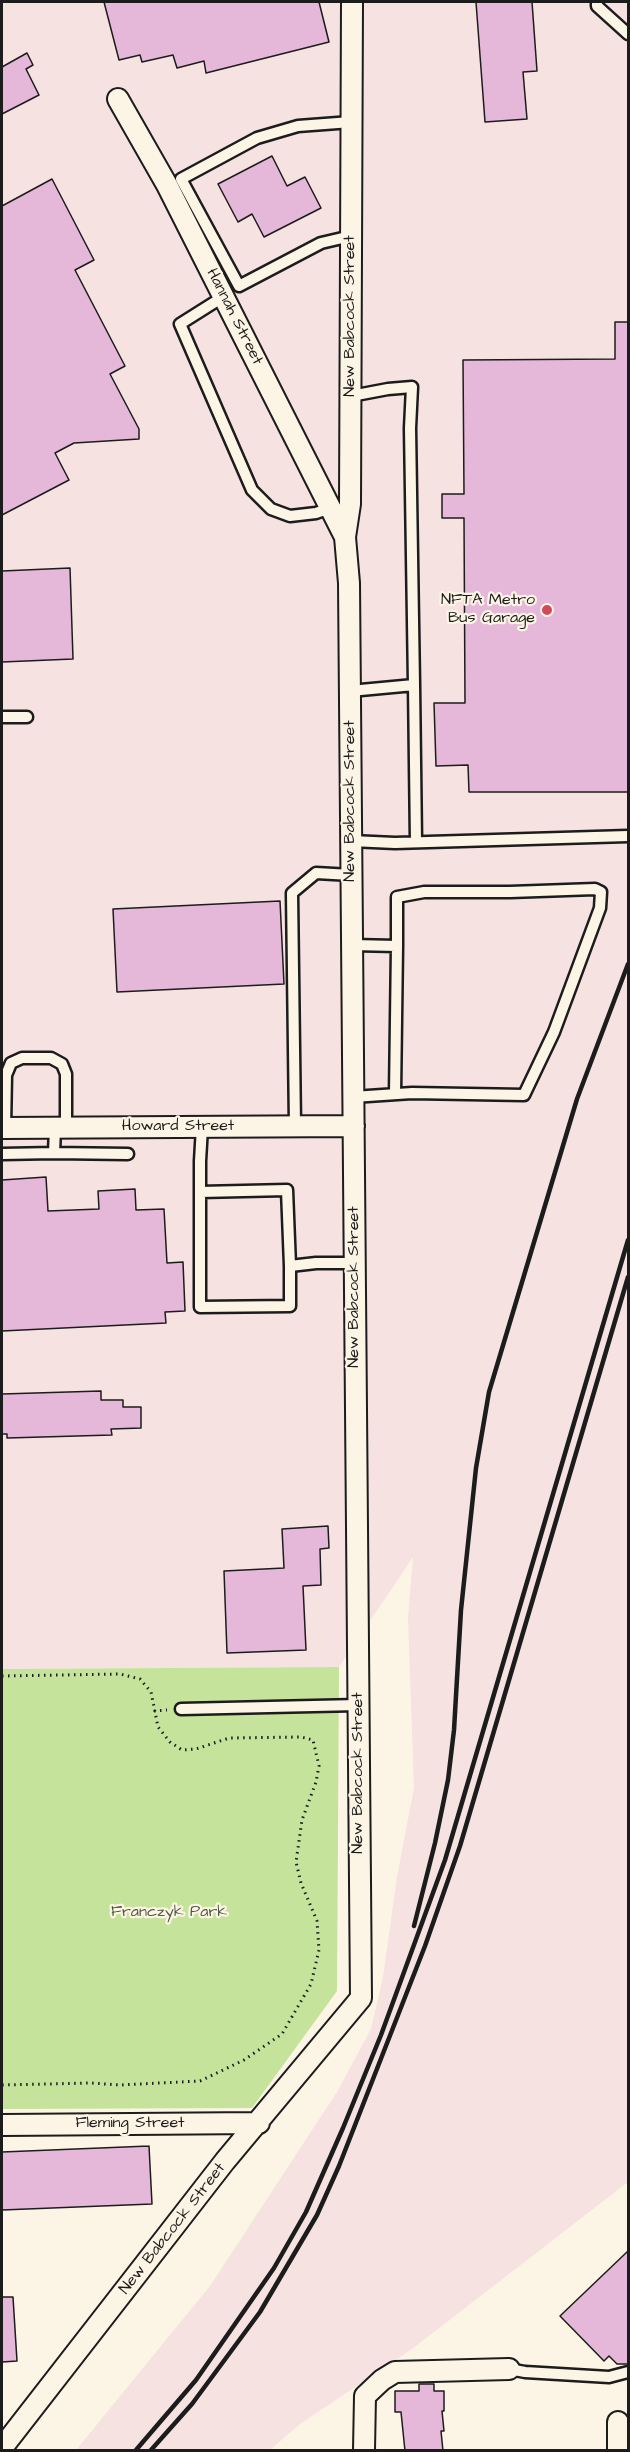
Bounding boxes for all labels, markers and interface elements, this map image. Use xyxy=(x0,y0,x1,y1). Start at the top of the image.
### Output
street label: New Babcock Street xyxy=(341,235,361,397)
street label: Hannah Street xyxy=(201,266,267,368)
place label: NFTA Metro Bus Garage xyxy=(441,591,535,629)
marker: NFTA Metro Bus Garage xyxy=(540,603,554,617)
street label: New Babcock Street xyxy=(341,720,361,882)
street label: Howard Street xyxy=(122,1117,234,1137)
street label: New Babcock Street xyxy=(345,1206,365,1368)
street label: New Babcock Street xyxy=(349,1692,369,1854)
park label: Franczyk Park xyxy=(111,1903,227,1923)
street label: Fleming Street xyxy=(75,2114,185,2134)
street label: New Babcock Street xyxy=(116,2160,230,2298)

